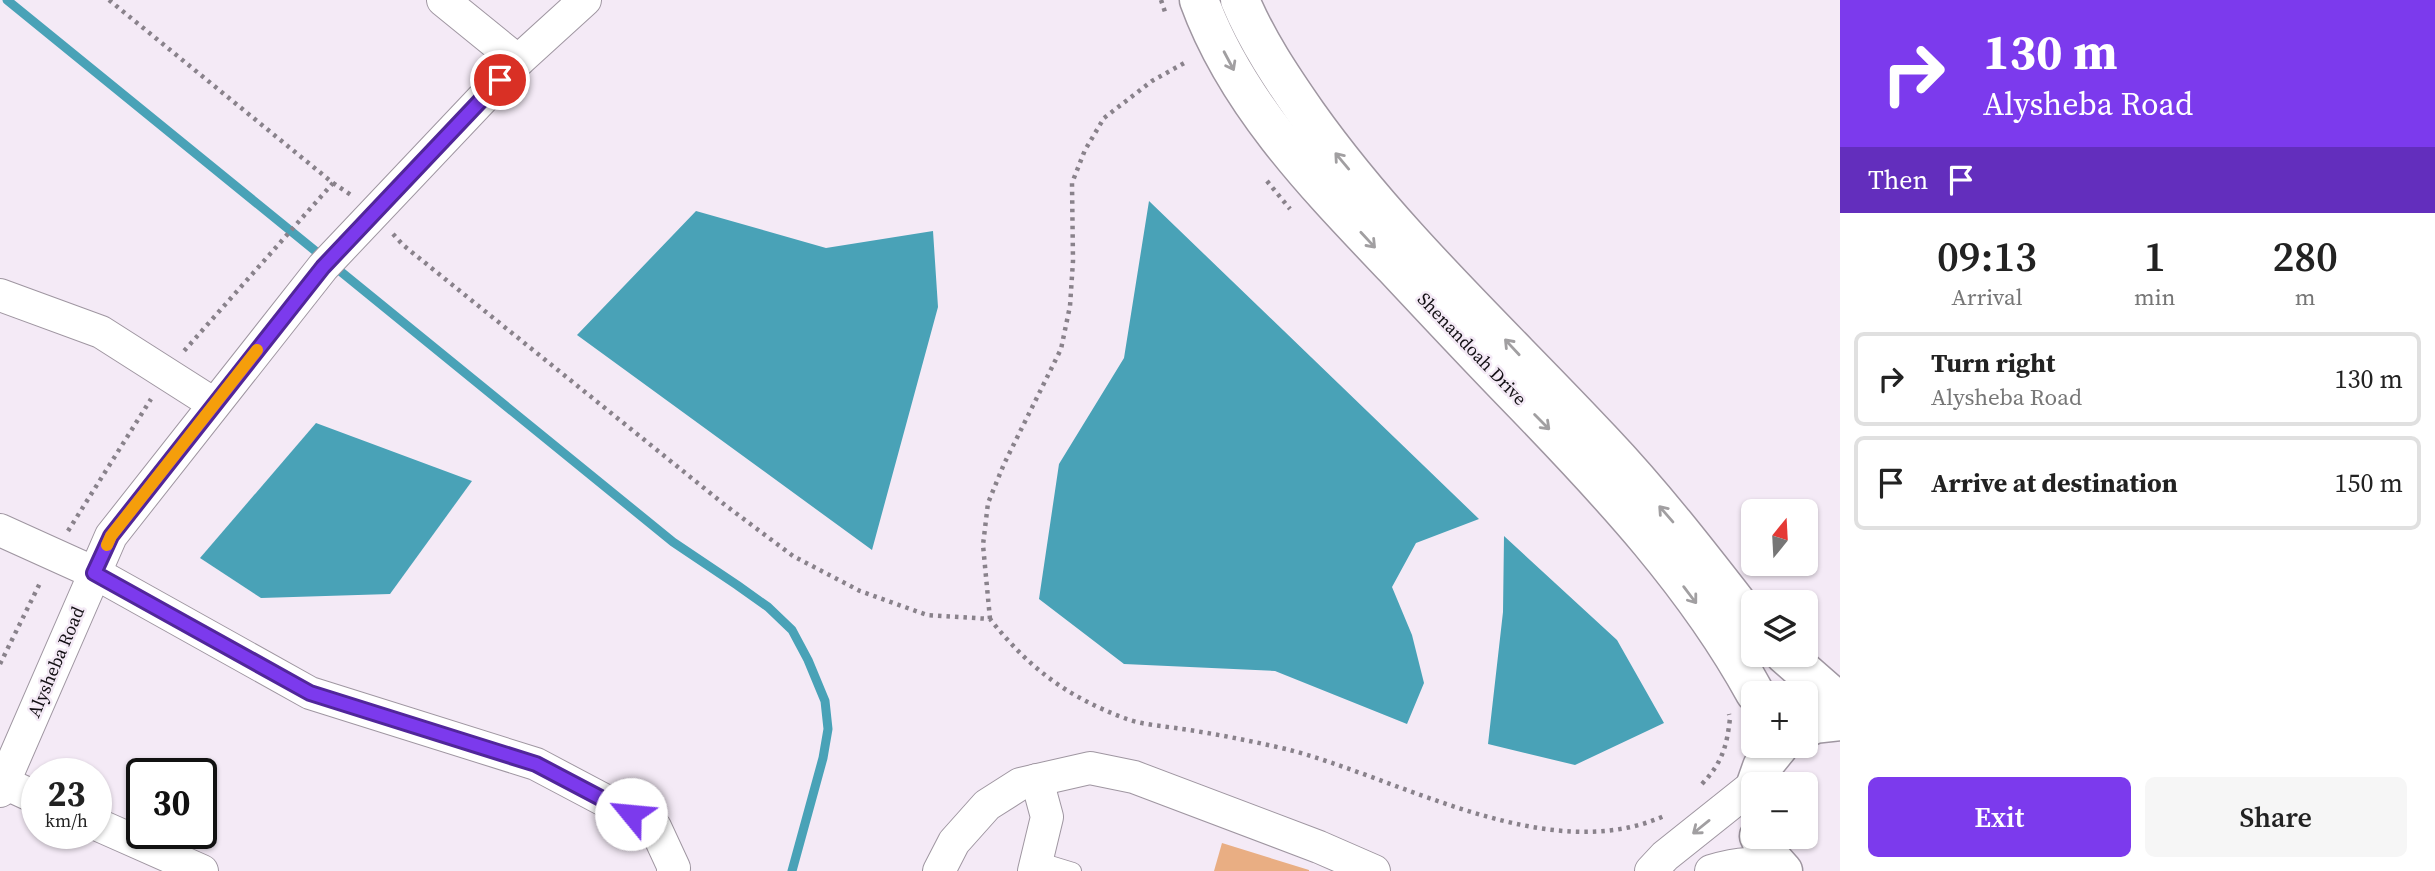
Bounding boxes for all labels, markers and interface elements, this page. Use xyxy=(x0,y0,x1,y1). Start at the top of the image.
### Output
text: 130 m xyxy=(1983,18,2118,85)
icon: right xyxy=(1868,28,1959,119)
pin xyxy=(470,50,530,110)
one-way arrow xyxy=(1222,50,1236,71)
icon: arrive xyxy=(481,61,519,99)
text: Alysheba Road xyxy=(1983,82,2193,126)
one-way arrow xyxy=(1334,152,1350,170)
icon: arrive xyxy=(1942,161,1980,199)
text: Then xyxy=(1868,162,1928,198)
text: 09:13 xyxy=(1937,227,2037,285)
text: 1 xyxy=(2144,227,2166,285)
text: 280 xyxy=(2272,227,2338,285)
one-way arrow xyxy=(1360,231,1377,248)
text: Arrival xyxy=(1951,281,2023,313)
text: min xyxy=(2134,281,2175,313)
text: m xyxy=(2295,281,2316,313)
street label: Shenandoah Drive xyxy=(1412,287,1533,410)
one-way arrow xyxy=(1503,339,1520,356)
text: Turn right xyxy=(1931,345,2055,381)
icon: right xyxy=(1872,360,1910,398)
text: 130 m xyxy=(2335,361,2403,397)
text: Alysheba Road xyxy=(1931,381,2082,413)
one-way arrow xyxy=(1533,414,1550,431)
icon: arrive xyxy=(1872,464,1910,502)
text: Arrive at destination xyxy=(1931,465,2178,501)
text: 150 m xyxy=(2335,465,2403,501)
north arrow xyxy=(1741,499,1818,576)
map controls xyxy=(1741,499,1818,849)
one-way arrow xyxy=(1658,505,1674,523)
one-way arrow xyxy=(1682,585,1697,604)
button: layers xyxy=(1741,590,1818,667)
street label: Alysheba Road xyxy=(21,603,90,721)
button: + xyxy=(1741,681,1818,758)
speed limit sign: 30 xyxy=(126,758,217,849)
text: 23 xyxy=(48,770,85,818)
button: − xyxy=(1741,772,1818,849)
position arrow xyxy=(594,777,668,851)
button: Exit xyxy=(1868,777,2131,857)
button: Share xyxy=(2145,777,2407,857)
text: km/h xyxy=(45,808,88,833)
one-way arrow xyxy=(1693,819,1711,834)

